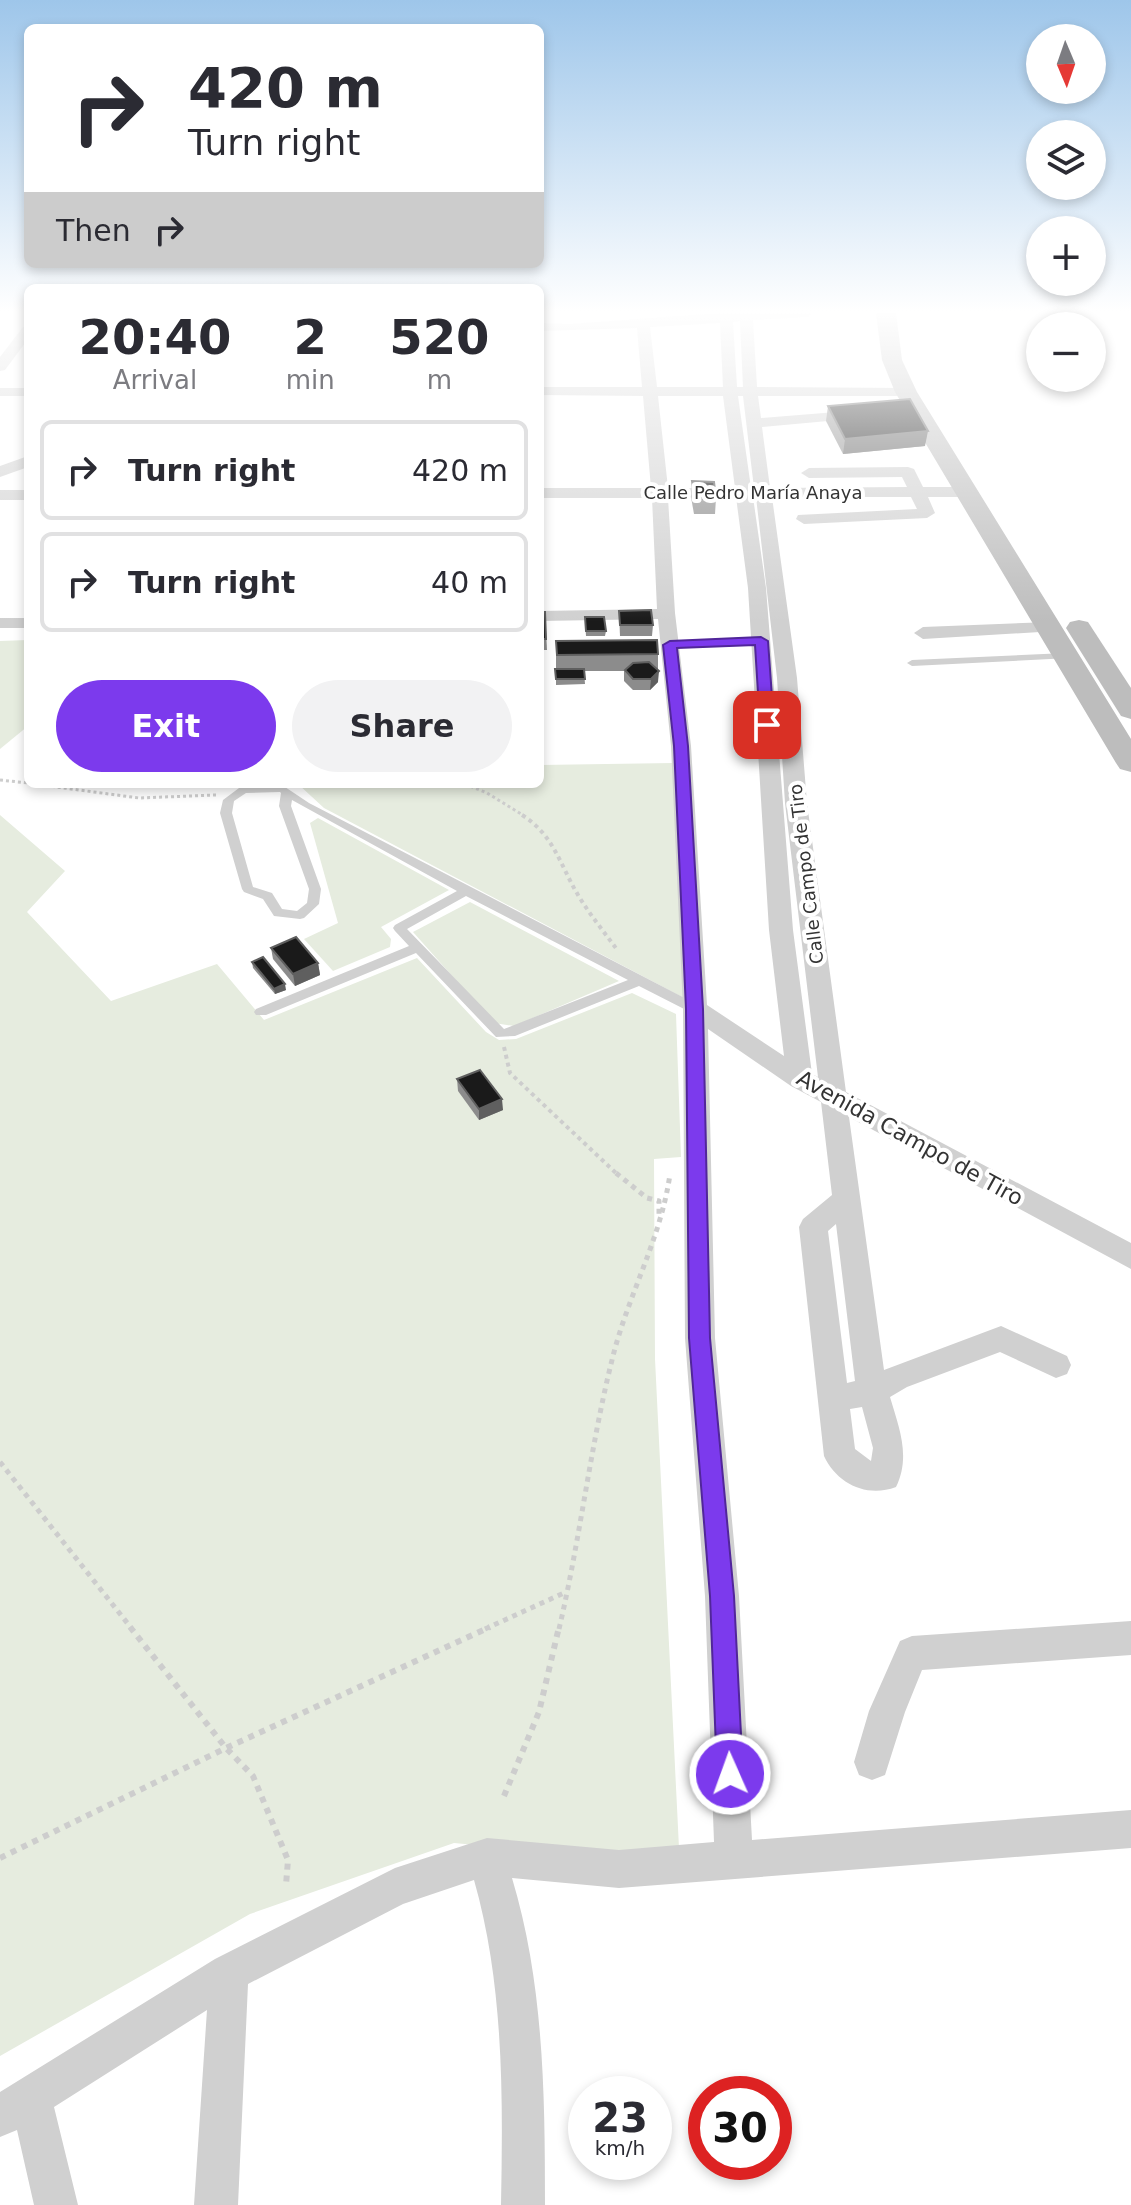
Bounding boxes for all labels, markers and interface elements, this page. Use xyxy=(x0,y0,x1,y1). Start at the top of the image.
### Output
north arrow xyxy=(1026,24,1106,104)
map controls xyxy=(1026,24,1106,392)
text: 420 m xyxy=(188,55,383,120)
icon: right xyxy=(56,56,160,160)
button: layers xyxy=(1026,120,1106,200)
text: Turn right xyxy=(188,122,360,163)
icon: right xyxy=(147,208,191,252)
text: Then xyxy=(56,213,131,248)
button: + xyxy=(1026,216,1106,296)
text: 20:40 xyxy=(78,309,231,365)
text: 2 xyxy=(294,309,327,365)
text: 520 xyxy=(389,309,489,365)
button: − xyxy=(1026,312,1106,392)
text: Arrival xyxy=(113,365,197,395)
text: min xyxy=(286,365,335,395)
text: m xyxy=(427,365,452,395)
icon: right xyxy=(60,448,104,492)
text: Turn right xyxy=(128,453,295,488)
text: 420 m xyxy=(412,453,508,488)
street label: Calle Pedro María Anaya xyxy=(644,482,863,503)
icon: right xyxy=(60,560,104,604)
text: Turn right xyxy=(128,565,295,600)
text: 40 m xyxy=(431,565,508,600)
button: Exit xyxy=(56,680,276,772)
button: Share xyxy=(292,680,512,772)
pin xyxy=(733,691,801,759)
icon: arrive xyxy=(745,703,789,747)
street label: Calle Campo de Tiro xyxy=(785,783,827,965)
street label: Avenida Campo de Tiro xyxy=(792,1065,1028,1211)
position arrow xyxy=(688,1732,772,1816)
speed limit sign: 30 xyxy=(688,2076,792,2180)
text: 23 xyxy=(592,2095,648,2141)
text: km/h xyxy=(595,2136,645,2160)

